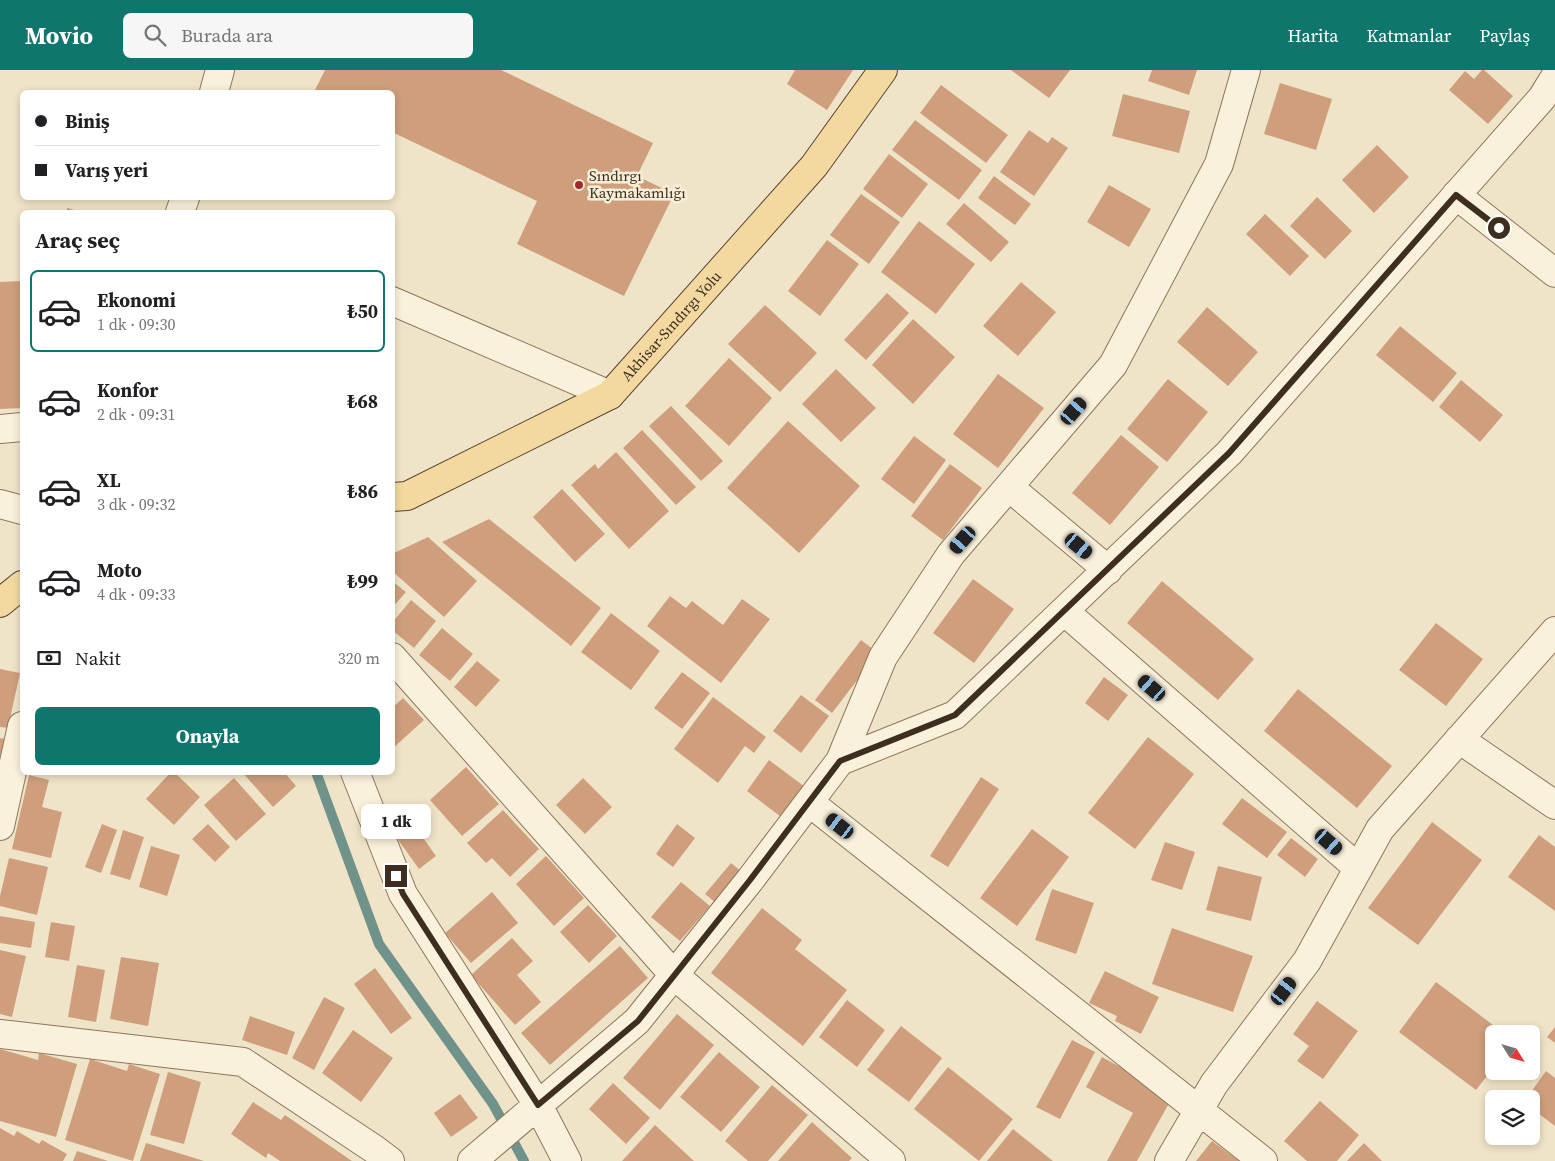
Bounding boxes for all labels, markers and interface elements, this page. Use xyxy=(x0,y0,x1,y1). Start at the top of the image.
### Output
search box xyxy=(123,13,473,58)
text: Movio xyxy=(25,19,93,52)
icon: search xyxy=(141,21,169,49)
text: Burada ara xyxy=(181,22,273,48)
text: Harita xyxy=(1288,23,1338,48)
text: Katmanlar xyxy=(1366,23,1451,48)
text: Paylaş xyxy=(1479,23,1530,48)
text: Biniş xyxy=(65,108,110,134)
text: Varış yeri xyxy=(65,157,148,183)
place label: Sındırgı Kaymakamlığı xyxy=(589,165,686,203)
marker: Sındırgı Kaymakamlığı xyxy=(573,179,585,191)
route start xyxy=(1488,217,1510,239)
text: Araç seç xyxy=(35,225,120,255)
street label: Akhisar-Sındırgı Yolu xyxy=(616,266,726,386)
text: Ekonomi xyxy=(97,287,176,313)
icon: car xyxy=(37,289,82,334)
text: ₺50 xyxy=(347,298,378,324)
text: 1 dk · 09:30 xyxy=(97,313,176,335)
text: Konfor xyxy=(97,377,158,403)
icon: car xyxy=(37,379,82,424)
text: ₺68 xyxy=(347,388,378,414)
car xyxy=(1058,395,1089,427)
text: 2 dk · 09:31 xyxy=(97,403,176,425)
text: XL xyxy=(97,467,120,493)
icon: car xyxy=(37,469,82,514)
text: ₺86 xyxy=(347,478,378,504)
text: 3 dk · 09:32 xyxy=(97,493,176,515)
car xyxy=(947,524,978,556)
car xyxy=(1062,531,1095,561)
text: Moto xyxy=(97,557,142,583)
icon: car xyxy=(37,559,82,604)
text: ₺99 xyxy=(347,568,378,594)
text: 4 dk · 09:33 xyxy=(97,583,176,605)
icon: cash xyxy=(35,644,63,672)
text: Nakit xyxy=(75,645,121,671)
text: 320 m xyxy=(338,647,380,669)
car xyxy=(1135,672,1168,704)
button: Onayla xyxy=(35,707,380,765)
callout: 1 dk xyxy=(361,804,431,838)
text: 1 dk xyxy=(380,810,412,832)
car xyxy=(823,811,856,841)
car xyxy=(1312,826,1345,858)
route end xyxy=(385,865,407,887)
car xyxy=(1268,975,1299,1007)
north arrow xyxy=(1485,1025,1540,1080)
map controls xyxy=(1485,1025,1540,1145)
button: layers xyxy=(1485,1090,1540,1145)

